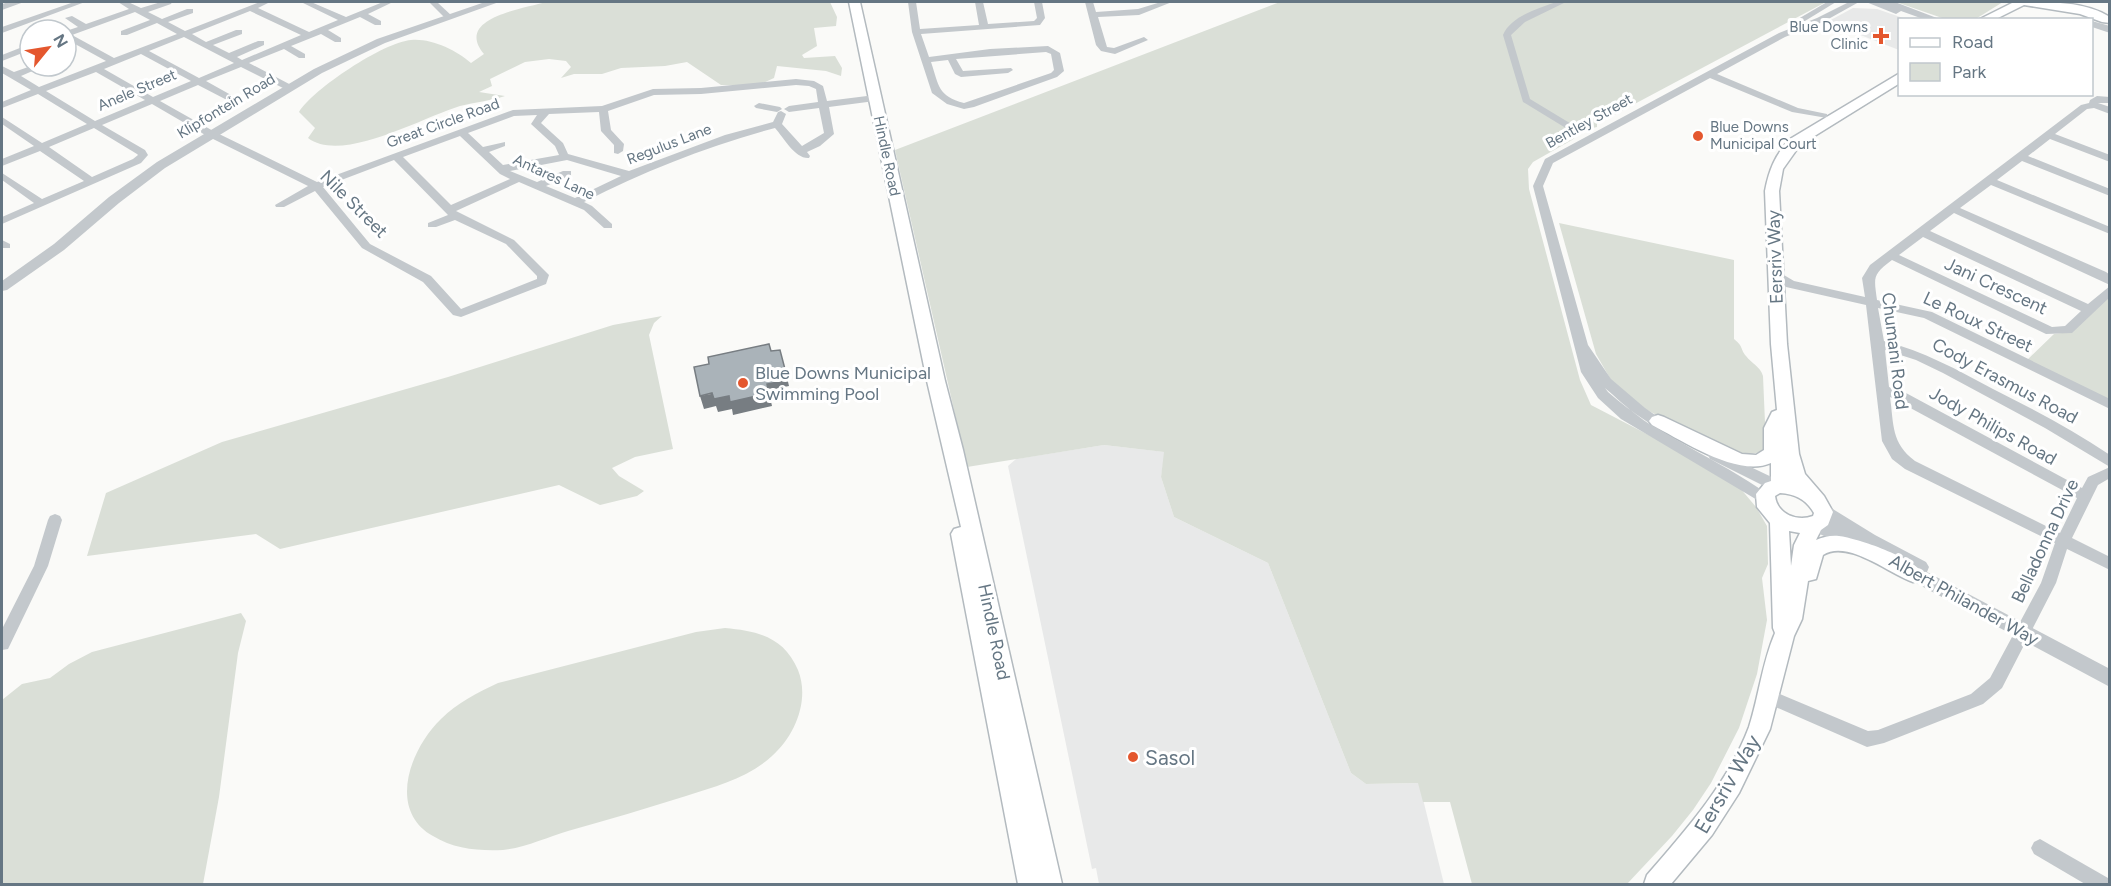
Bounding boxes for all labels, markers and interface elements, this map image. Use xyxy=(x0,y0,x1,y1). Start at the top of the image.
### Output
north arrow xyxy=(18,18,78,78)
place label: Blue Downs Clinic xyxy=(1789,18,1868,53)
legend xyxy=(1898,18,2093,96)
marker: Blue Downs Clinic xyxy=(1872,27,1890,45)
text: N xyxy=(49,31,72,51)
text: Road xyxy=(1952,31,1993,53)
text: Park xyxy=(1952,61,1987,83)
street label: Anele Street xyxy=(95,65,179,115)
street label: Klipfontein Road xyxy=(174,70,278,142)
street label: Bentley Street xyxy=(1543,90,1636,152)
street label: Great Circle Road xyxy=(384,94,502,152)
street label: Hindle Road xyxy=(870,114,904,198)
place label: Blue Downs Municipal Court xyxy=(1710,118,1817,153)
street label: Regulus Lane xyxy=(624,120,714,168)
marker: Blue Downs Municipal Court xyxy=(1691,129,1705,143)
street label: Antares Lane xyxy=(510,150,598,204)
street label: Nile Street xyxy=(316,166,393,243)
street label: Eersriv Way xyxy=(1762,209,1788,304)
street label: Jani Crescent xyxy=(1941,253,2051,319)
street label: Le Roux Street xyxy=(1920,287,2037,357)
street label: Chumani Road xyxy=(1877,291,1913,411)
street label: Cody Erasmus Road xyxy=(1928,333,2082,429)
place label: Blue Downs Municipal Swimming Pool xyxy=(755,362,931,405)
marker: Blue Downs Municipal Swimming Pool xyxy=(736,376,750,390)
street label: Jody Philips Road xyxy=(1926,382,2060,470)
street label: Belladonna Drive xyxy=(2007,475,2083,606)
street label: Albert Philander Way xyxy=(1885,550,2043,651)
street label: Hindle Road xyxy=(973,582,1015,682)
street label: Eersriv Way xyxy=(1689,730,1765,838)
place label: Sasol xyxy=(1145,745,1195,770)
marker: Sasol xyxy=(1126,750,1140,764)

